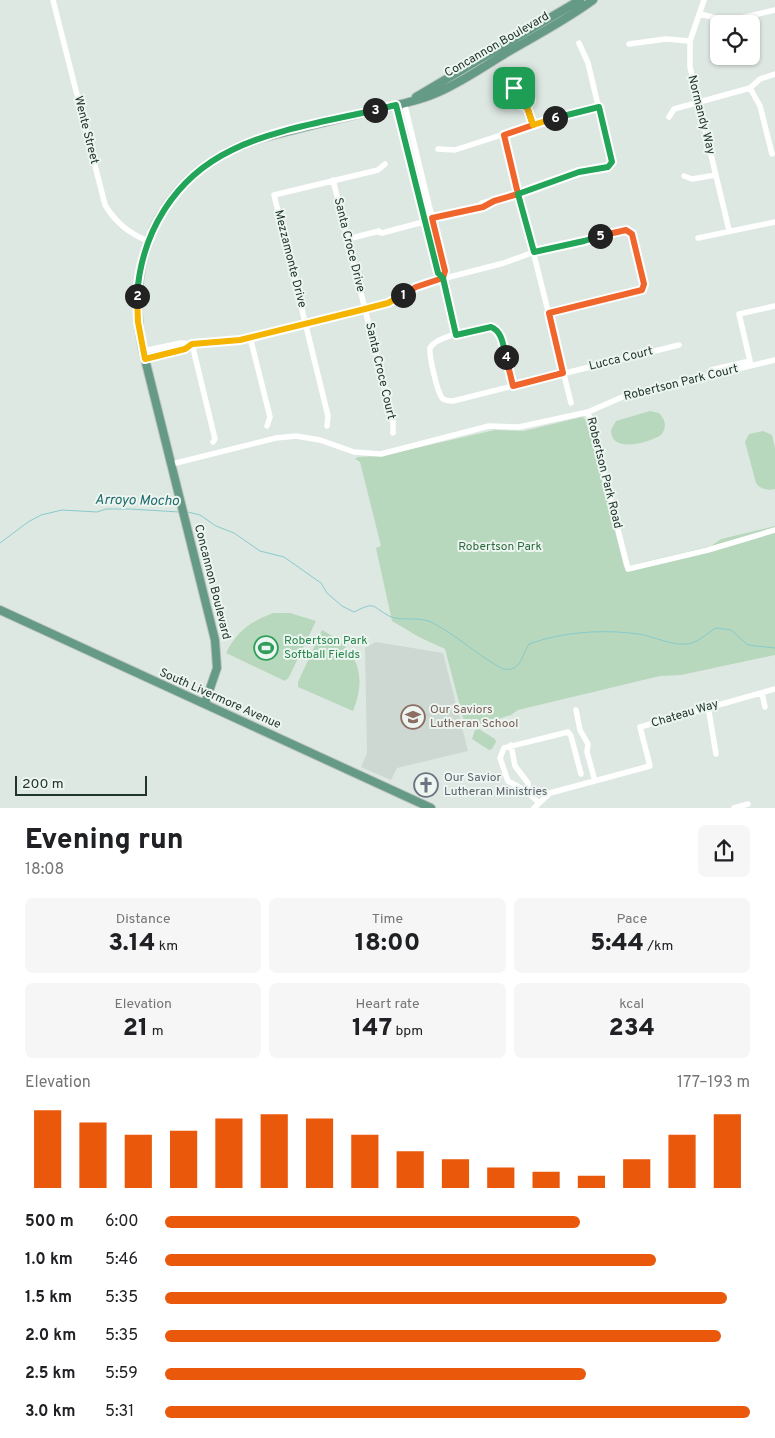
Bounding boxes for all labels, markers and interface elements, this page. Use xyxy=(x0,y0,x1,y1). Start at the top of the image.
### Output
street label: Concannon Boulevard xyxy=(442,9,552,81)
map controls xyxy=(710,15,760,65)
button: locate xyxy=(710,15,760,65)
pin xyxy=(493,67,535,109)
icon: arrive xyxy=(500,74,528,102)
street label: Normandy Way xyxy=(683,74,719,156)
street label: Wente Street xyxy=(70,94,102,166)
pin: 3 xyxy=(362,98,388,122)
text: 3 xyxy=(371,102,380,119)
pin: 6 xyxy=(542,106,568,130)
text: 6 xyxy=(551,110,560,127)
street label: Santa Croce Drive xyxy=(330,196,368,294)
street label: Mezzamonte Drive xyxy=(270,208,310,310)
pin: 5 xyxy=(588,224,612,248)
text: 5 xyxy=(596,228,605,245)
pin: 1 xyxy=(390,282,416,308)
pin: 2 xyxy=(124,284,150,308)
text: 1 xyxy=(401,287,406,304)
text: 2 xyxy=(133,288,142,305)
street label: Santa Croce Court xyxy=(361,321,399,421)
street label: Lucca Court xyxy=(587,343,655,375)
pin: 4 xyxy=(494,344,518,370)
text: 4 xyxy=(502,349,511,366)
street label: Robertson Park Court xyxy=(622,361,740,405)
street label: Robertson Park Road xyxy=(582,416,626,530)
water label: Arroyo Mocho xyxy=(95,492,180,510)
street label: Concannon Boulevard xyxy=(190,523,234,641)
park label: Robertson Park xyxy=(458,539,542,555)
place label: Robertson Park Softball Fields xyxy=(284,633,368,663)
sports icon: Robertson Park Softball Fields xyxy=(253,635,279,661)
street label: South Livermore Avenue xyxy=(157,665,283,733)
street label: Chateau Way xyxy=(649,696,721,732)
place label: Our Saviors Lutheran School xyxy=(430,702,518,732)
school or university icon: Our Saviors Lutheran School xyxy=(400,704,426,730)
place label: Our Savior Lutheran Ministries xyxy=(444,770,547,800)
church icon: Our Savior Lutheran Ministries xyxy=(413,772,439,798)
scale bar xyxy=(15,773,148,796)
text: 200 m xyxy=(22,776,64,793)
text: Evening run xyxy=(25,823,184,859)
button: share xyxy=(698,825,750,877)
text: 18:08 xyxy=(25,860,64,880)
text: Distance xyxy=(116,911,171,928)
text: Time xyxy=(372,911,403,928)
text: Pace xyxy=(616,911,647,928)
text: 3.14 xyxy=(108,928,155,960)
text: 18:00 xyxy=(355,928,420,960)
text: 5:44 xyxy=(590,928,644,960)
text: km xyxy=(155,938,178,955)
text: /km xyxy=(644,938,673,955)
text: Elevation xyxy=(114,996,172,1013)
text: Heart rate xyxy=(355,996,420,1013)
text: kcal xyxy=(619,996,644,1013)
text: 21 xyxy=(123,1013,148,1045)
text: 147 xyxy=(352,1013,392,1045)
text: 234 xyxy=(609,1013,655,1045)
text: m xyxy=(148,1023,164,1040)
text: bpm xyxy=(392,1023,423,1040)
text: Elevation xyxy=(25,1073,91,1093)
text: 177–193 m xyxy=(677,1073,750,1093)
text: 500 m xyxy=(25,1212,74,1232)
text: 6:00 xyxy=(105,1212,139,1232)
text: 1.0 km xyxy=(25,1250,73,1270)
text: 5:46 xyxy=(105,1250,138,1270)
text: 1.5 km xyxy=(25,1288,72,1308)
text: 5:35 xyxy=(105,1288,138,1308)
text: 2.0 km xyxy=(25,1326,76,1346)
text: 5:35 xyxy=(105,1326,138,1346)
text: 2.5 km xyxy=(25,1364,75,1384)
text: 5:59 xyxy=(105,1364,138,1384)
text: 3.0 km xyxy=(25,1402,76,1422)
text: 5:31 xyxy=(105,1402,134,1422)

